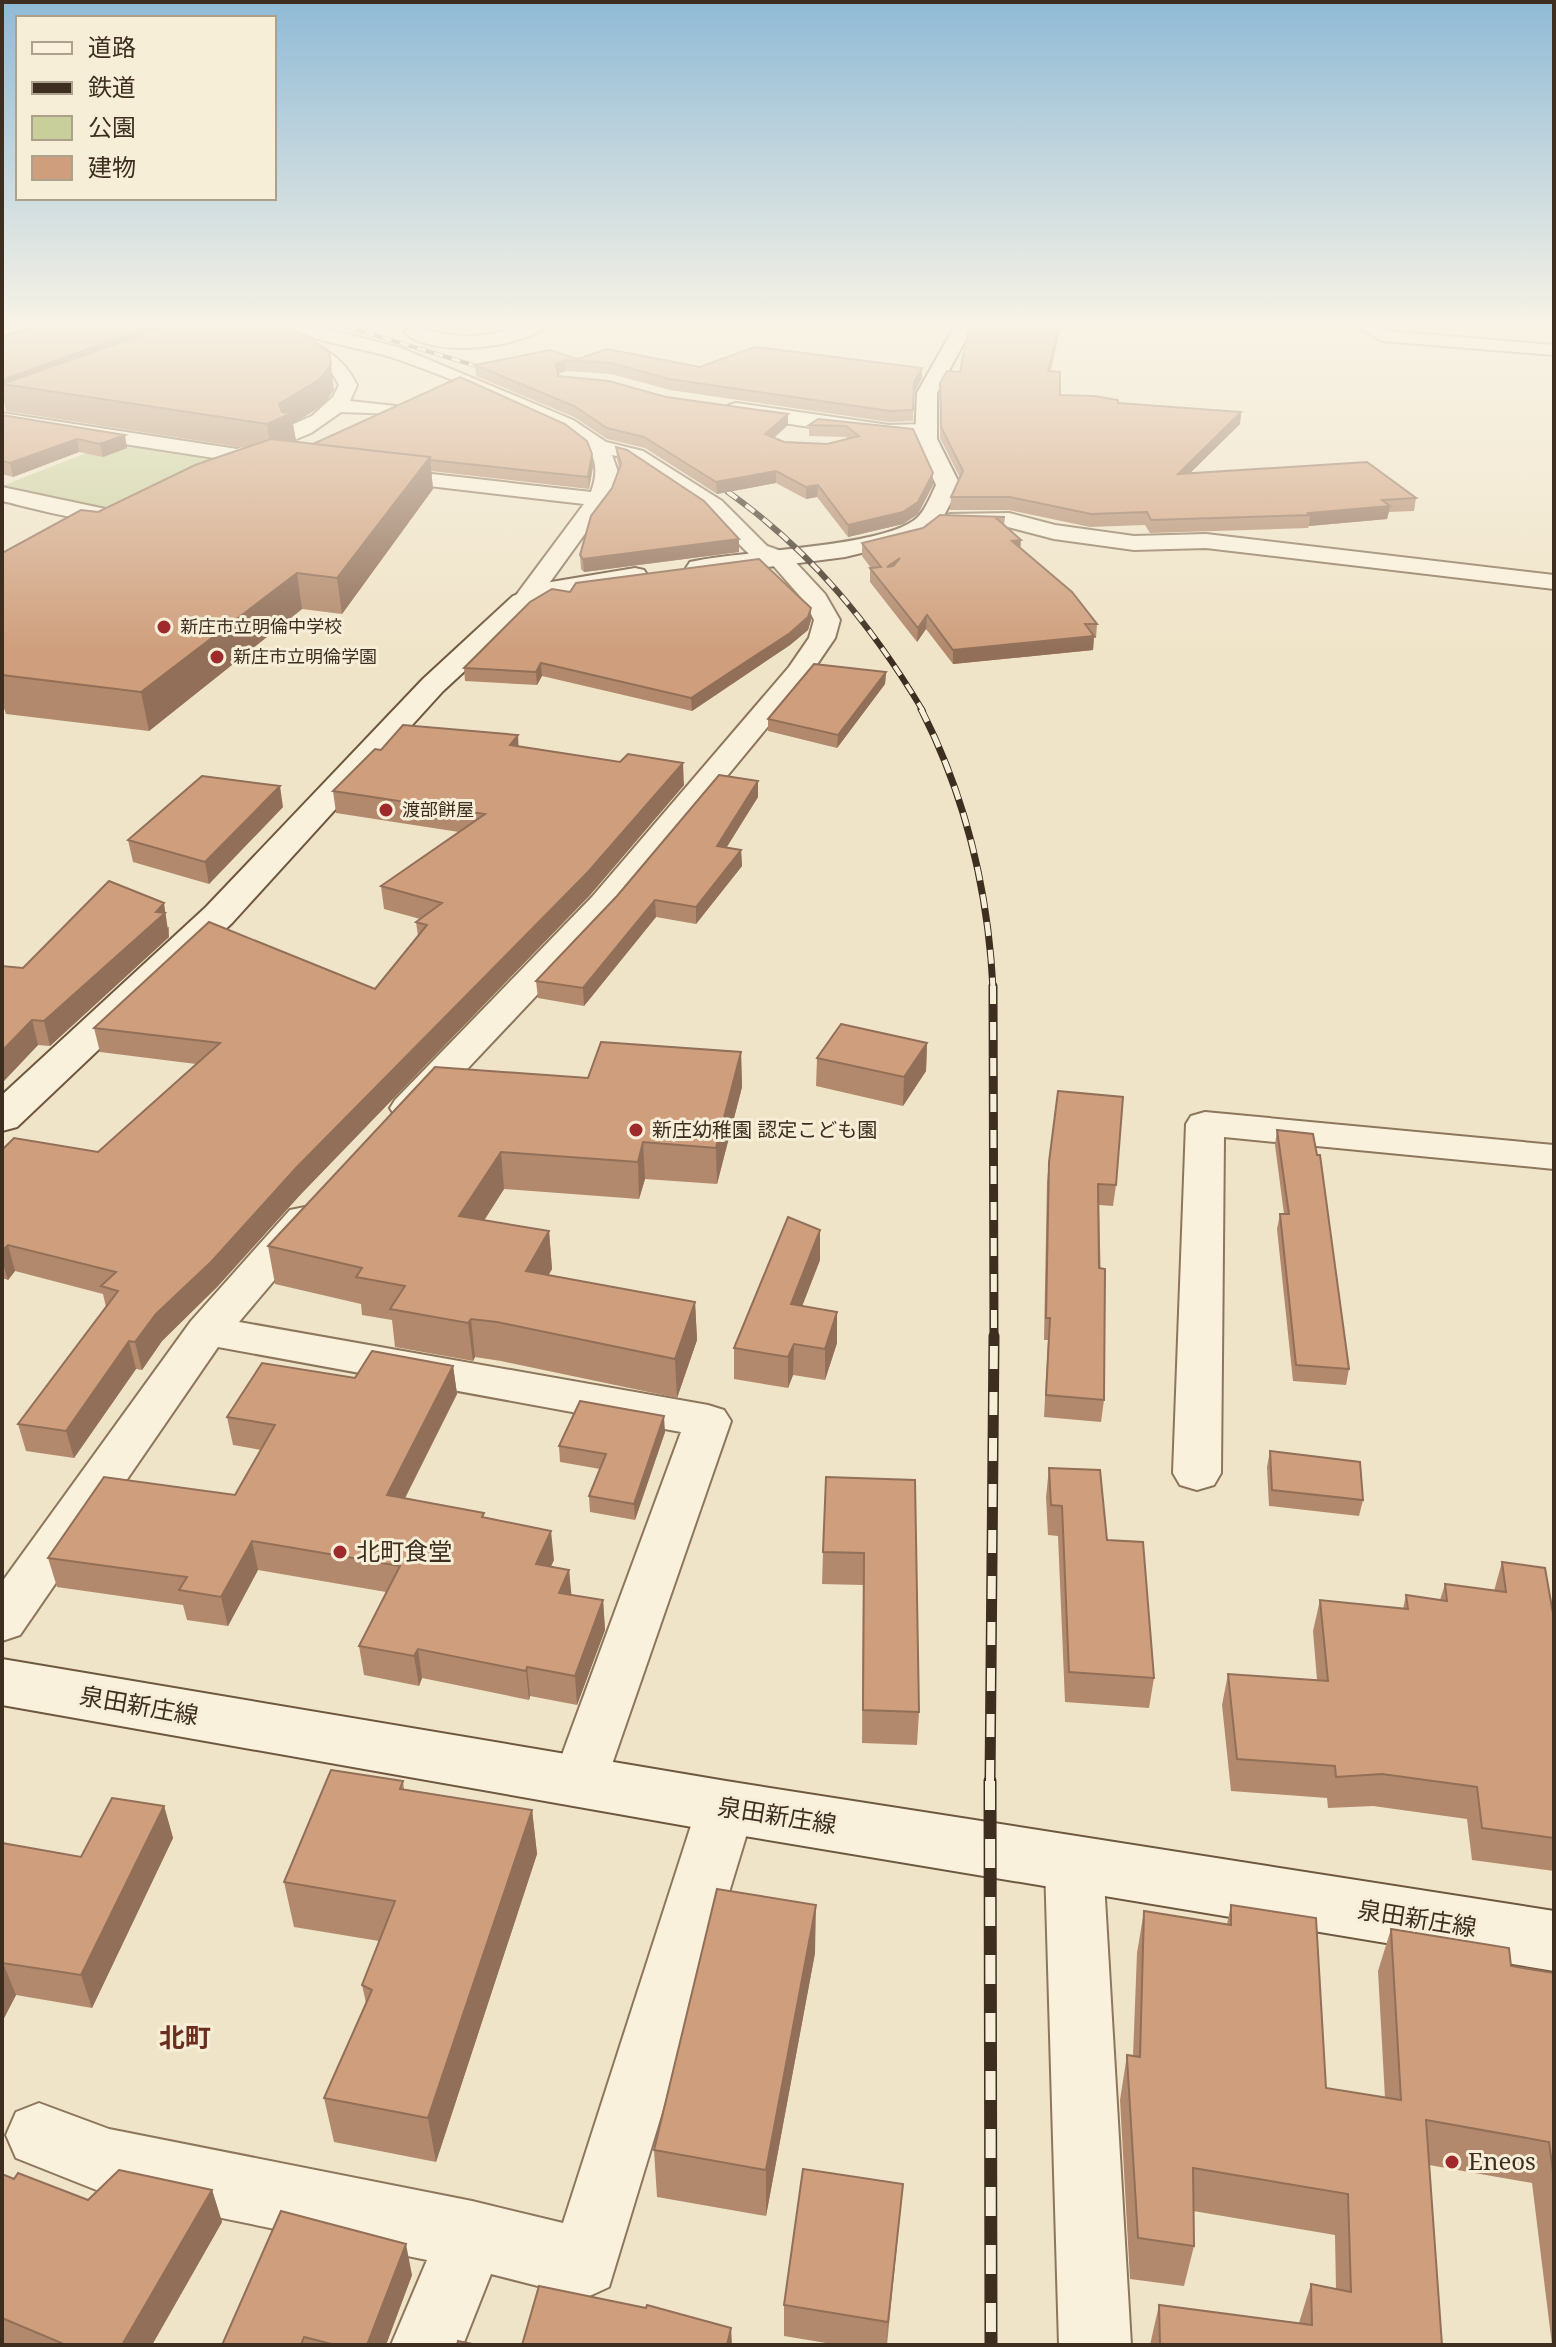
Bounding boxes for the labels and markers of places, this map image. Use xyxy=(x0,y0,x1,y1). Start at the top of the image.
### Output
place label: 新庄市立明倫中学校 xyxy=(180,614,342,638)
marker: 新庄市立明倫中学校 xyxy=(155,618,173,636)
place label: 新庄市立明倫学園 xyxy=(233,644,377,668)
marker: 新庄市立明倫学園 xyxy=(208,648,226,666)
place label: 渡部餅屋 xyxy=(402,797,474,821)
marker: 渡部餅屋 xyxy=(377,801,395,819)
place label: 新庄幼稚園 認定こども園 xyxy=(652,1116,877,1143)
marker: 新庄幼稚園 認定こども園 xyxy=(627,1121,645,1139)
place label: 北町食堂 xyxy=(356,1534,452,1567)
marker: 北町食堂 xyxy=(331,1543,349,1561)
place label: Eneos xyxy=(1468,2144,1536,2177)
marker: Eneos xyxy=(1443,2153,1461,2171)

